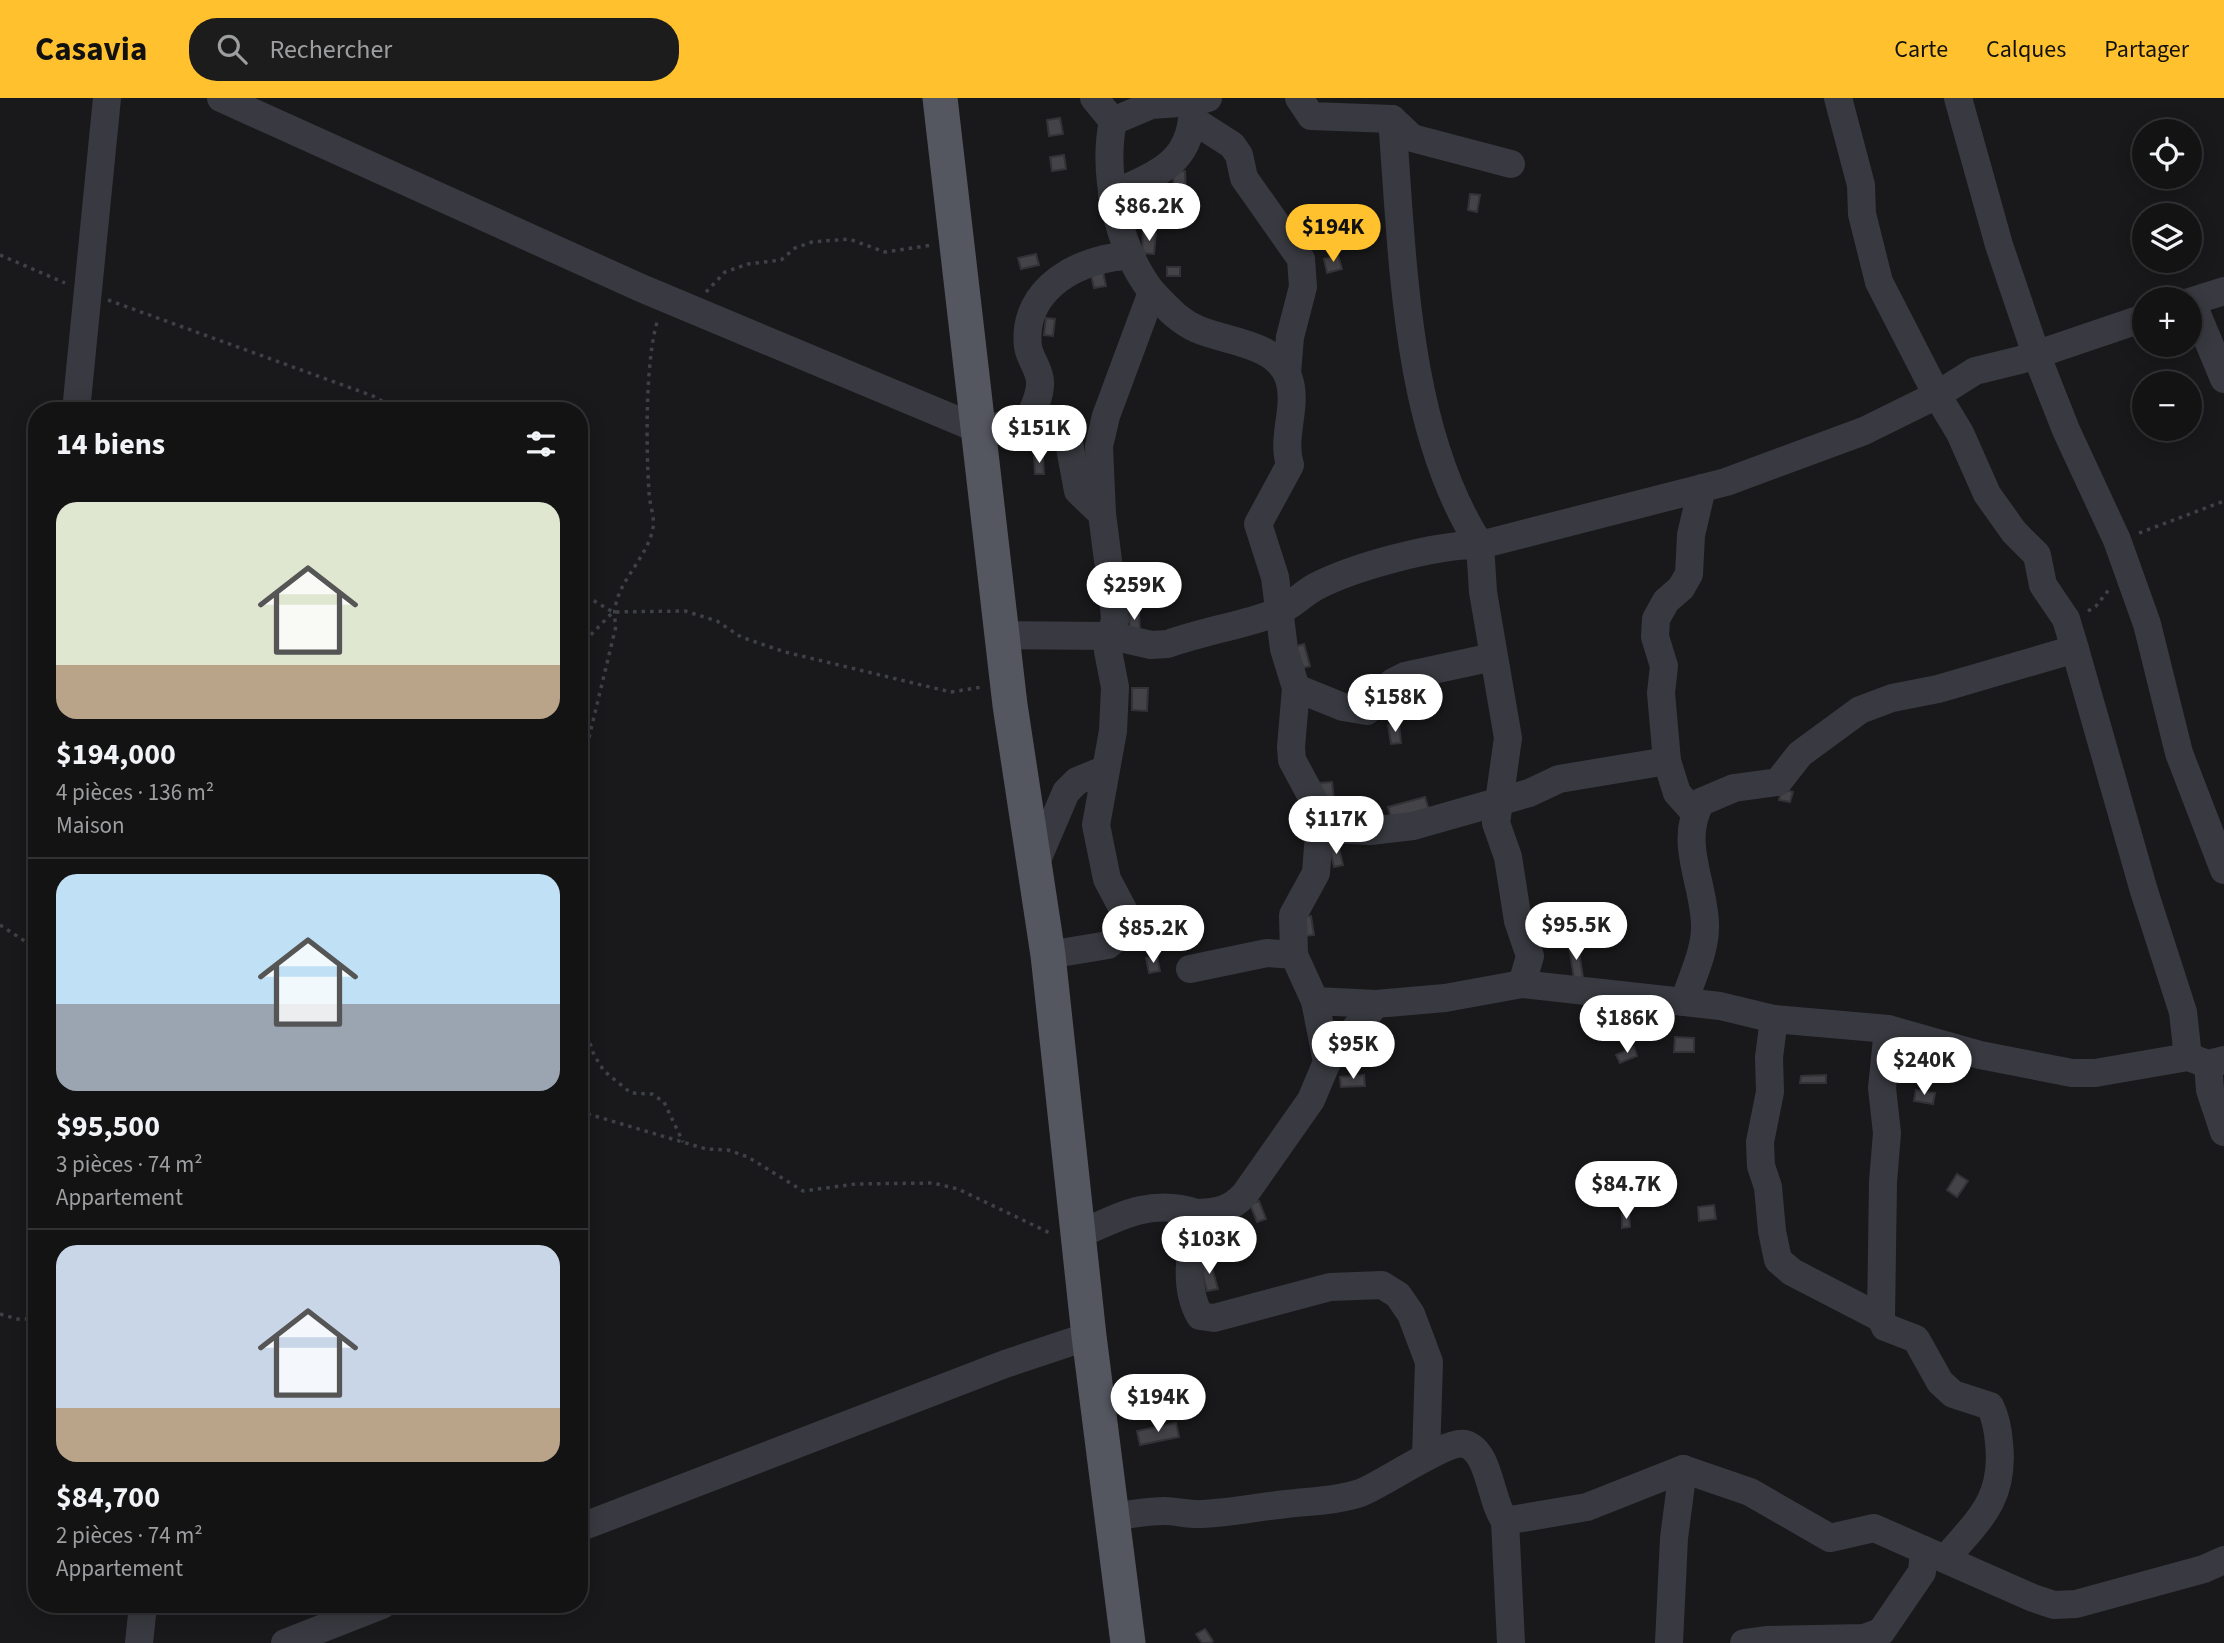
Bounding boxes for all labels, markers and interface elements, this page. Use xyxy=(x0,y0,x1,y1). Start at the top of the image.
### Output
search box xyxy=(189,18,679,81)
text: Casavia xyxy=(35,26,147,73)
icon: search xyxy=(213,30,251,68)
text: Rechercher xyxy=(269,31,392,68)
text: Carte xyxy=(1894,32,1948,67)
text: Calques xyxy=(1986,32,2066,67)
text: Partager xyxy=(2104,32,2189,67)
map controls xyxy=(2132,119,2202,441)
button: locate xyxy=(2132,119,2202,189)
pin: $86.2K xyxy=(1092,184,1206,243)
text: $86.2K xyxy=(1114,189,1184,222)
button: layers xyxy=(2132,203,2202,273)
pin: $194K xyxy=(1284,204,1382,264)
text: $194K xyxy=(1302,210,1364,243)
button: + xyxy=(2132,287,2202,357)
button: − xyxy=(2132,371,2202,441)
pin: $151K xyxy=(990,406,1088,465)
text: $151K xyxy=(1008,411,1070,444)
text: 14 biens xyxy=(56,423,165,466)
icon: filters xyxy=(522,425,560,463)
icon: home xyxy=(245,547,371,673)
pin: $259K xyxy=(1085,562,1183,622)
text: $259K xyxy=(1103,568,1165,601)
pin: $158K xyxy=(1346,674,1444,734)
text: $158K xyxy=(1364,680,1426,713)
text: $194,000 xyxy=(56,733,176,776)
text: 4 pièces · 136 m² xyxy=(56,776,214,809)
pin: $117K xyxy=(1287,796,1385,856)
text: $117K xyxy=(1305,802,1367,835)
text: Maison xyxy=(56,809,125,842)
pin: $95.5K xyxy=(1519,902,1633,962)
pin: $85.2K xyxy=(1096,906,1210,965)
text: $95.5K xyxy=(1541,908,1611,941)
text: $85.2K xyxy=(1118,911,1188,944)
icon: home xyxy=(245,919,371,1045)
pin: $186K xyxy=(1578,996,1676,1055)
text: $186K xyxy=(1596,1001,1658,1034)
pin: $95K xyxy=(1312,1021,1394,1081)
text: $95K xyxy=(1328,1027,1378,1060)
pin: $240K xyxy=(1875,1038,1973,1097)
text: $240K xyxy=(1893,1043,1955,1076)
text: $95,500 xyxy=(56,1105,160,1148)
text: 3 pièces · 74 m² xyxy=(56,1148,203,1181)
pin: $84.7K xyxy=(1569,1162,1683,1221)
text: $84.7K xyxy=(1591,1167,1661,1200)
text: Appartement xyxy=(56,1181,183,1214)
pin: $103K xyxy=(1160,1216,1258,1276)
text: $103K xyxy=(1178,1222,1240,1255)
icon: home xyxy=(245,1290,371,1416)
pin: $194K xyxy=(1109,1374,1207,1434)
text: $194K xyxy=(1127,1380,1189,1413)
text: $84,700 xyxy=(56,1476,160,1519)
text: 2 pièces · 74 m² xyxy=(56,1519,203,1552)
text: Appartement xyxy=(56,1552,183,1585)

